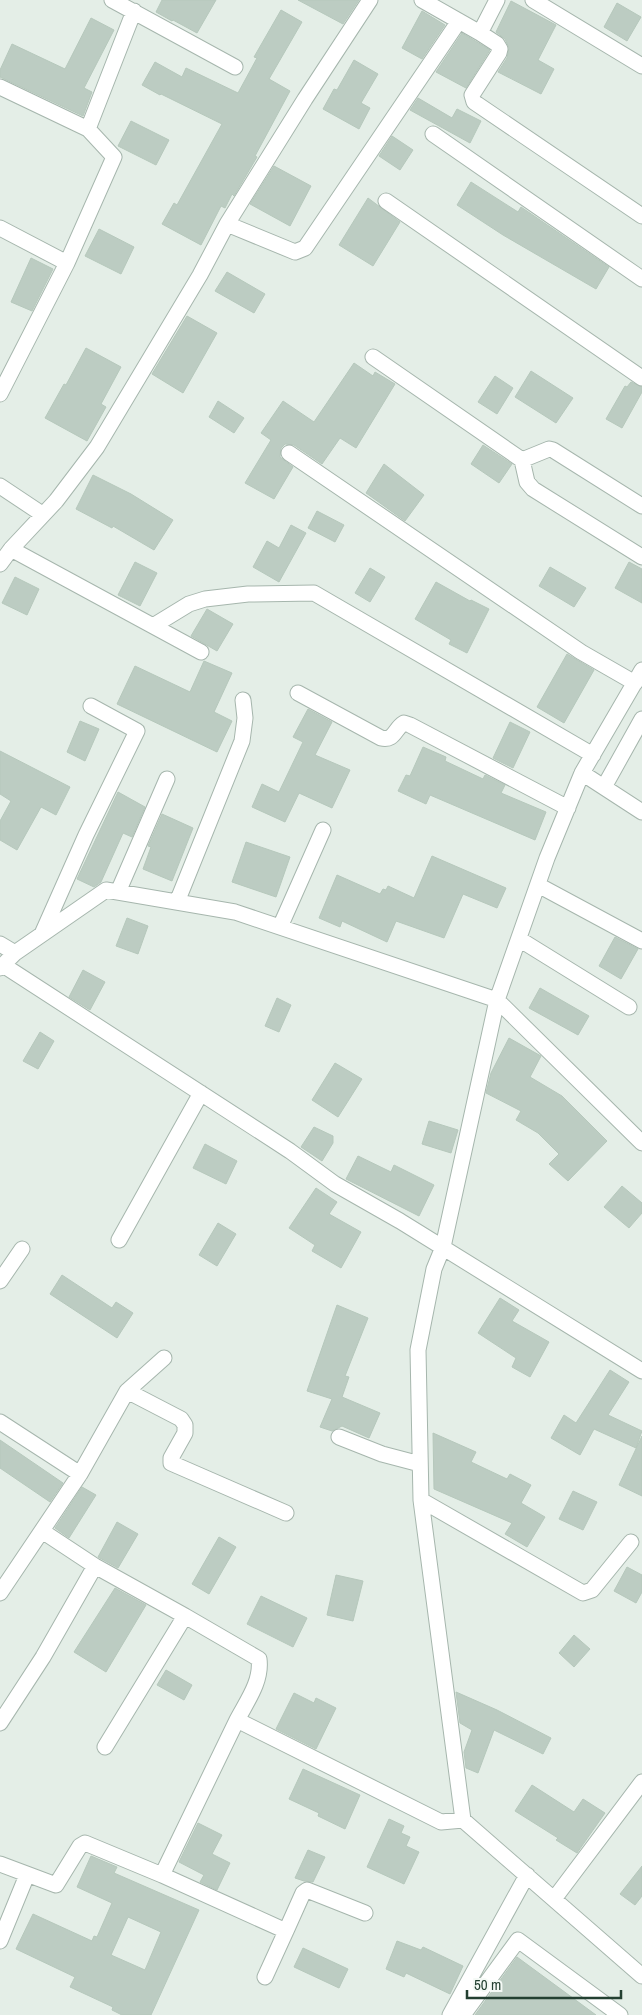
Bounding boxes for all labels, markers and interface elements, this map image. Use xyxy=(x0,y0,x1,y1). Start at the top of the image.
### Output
scale bar xyxy=(467,1968,621,2000)
text: 50 m xyxy=(474,1974,501,1995)

